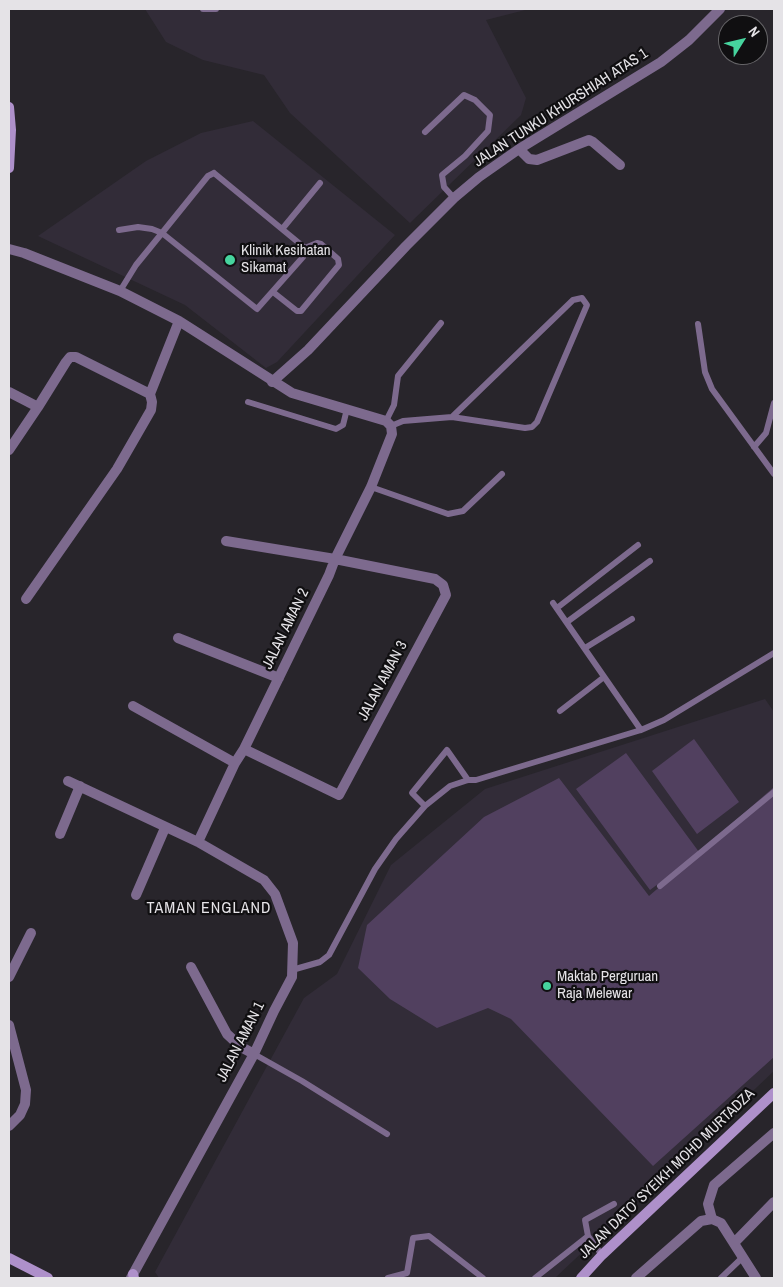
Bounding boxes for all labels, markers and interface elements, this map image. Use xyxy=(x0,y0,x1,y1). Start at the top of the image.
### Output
north arrow xyxy=(718,15,768,65)
text: N xyxy=(745,23,764,40)
street label: JALAN TUNKU KHURSHIAH ATAS 1 xyxy=(471,45,651,171)
place label: Klinik Kesihatan Sikamat xyxy=(241,242,331,277)
marker: Klinik Kesihatan Sikamat xyxy=(223,253,237,267)
street label: JALAN AMAN 2 xyxy=(259,586,313,672)
street label: JALAN AMAN 3 xyxy=(355,638,411,724)
district label: TAMAN ENGLAND xyxy=(145,899,273,919)
place label: Maktab Perguruan Raja Melewar xyxy=(557,968,658,1003)
marker: Maktab Perguruan Raja Melewar xyxy=(541,980,553,992)
street label: JALAN AMAN 1 xyxy=(213,999,269,1085)
street label: JALAN DATO' SYEIKH MOHD MURTADZA xyxy=(575,1085,759,1263)

